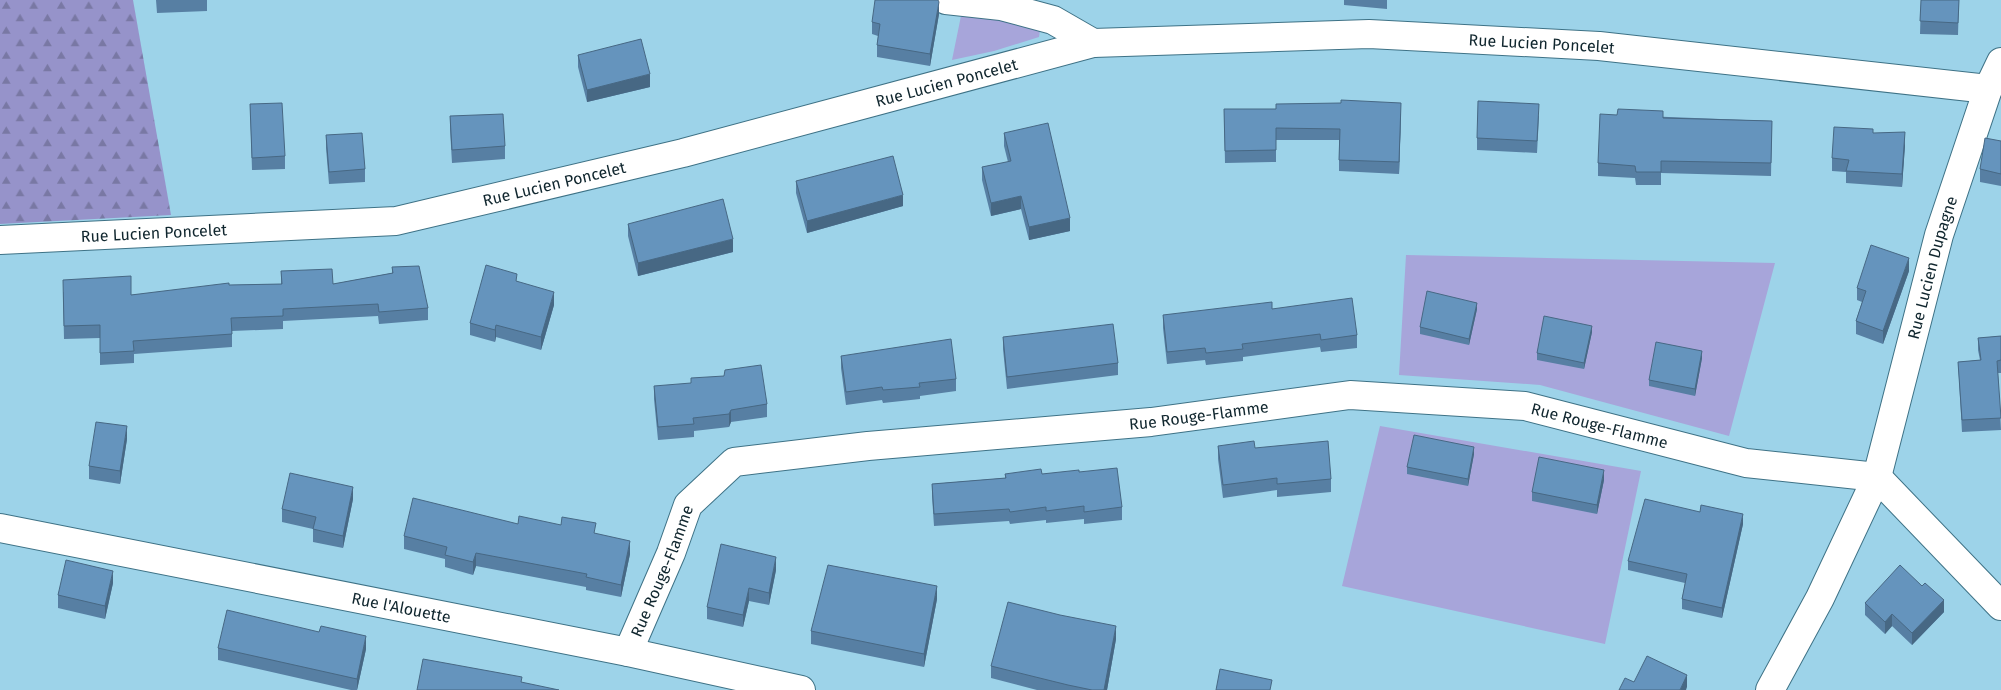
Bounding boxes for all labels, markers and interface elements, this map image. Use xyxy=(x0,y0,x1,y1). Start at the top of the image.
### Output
street label: Rue Lucien Poncelet xyxy=(1468,30,1616,58)
street label: Rue Lucien Poncelet xyxy=(873,55,1020,111)
street label: Rue Lucien Poncelet xyxy=(481,158,628,210)
street label: Rue Lucien Dupagne xyxy=(1904,194,1961,341)
street label: Rue Lucien Poncelet xyxy=(80,220,228,246)
street label: Rue Rouge-Flamme xyxy=(1128,397,1270,434)
street label: Rue Rouge-Flamme xyxy=(1529,399,1670,452)
street label: Rue Rouge-Flamme xyxy=(627,503,697,640)
street label: Rue l'Alouette xyxy=(350,589,452,627)

